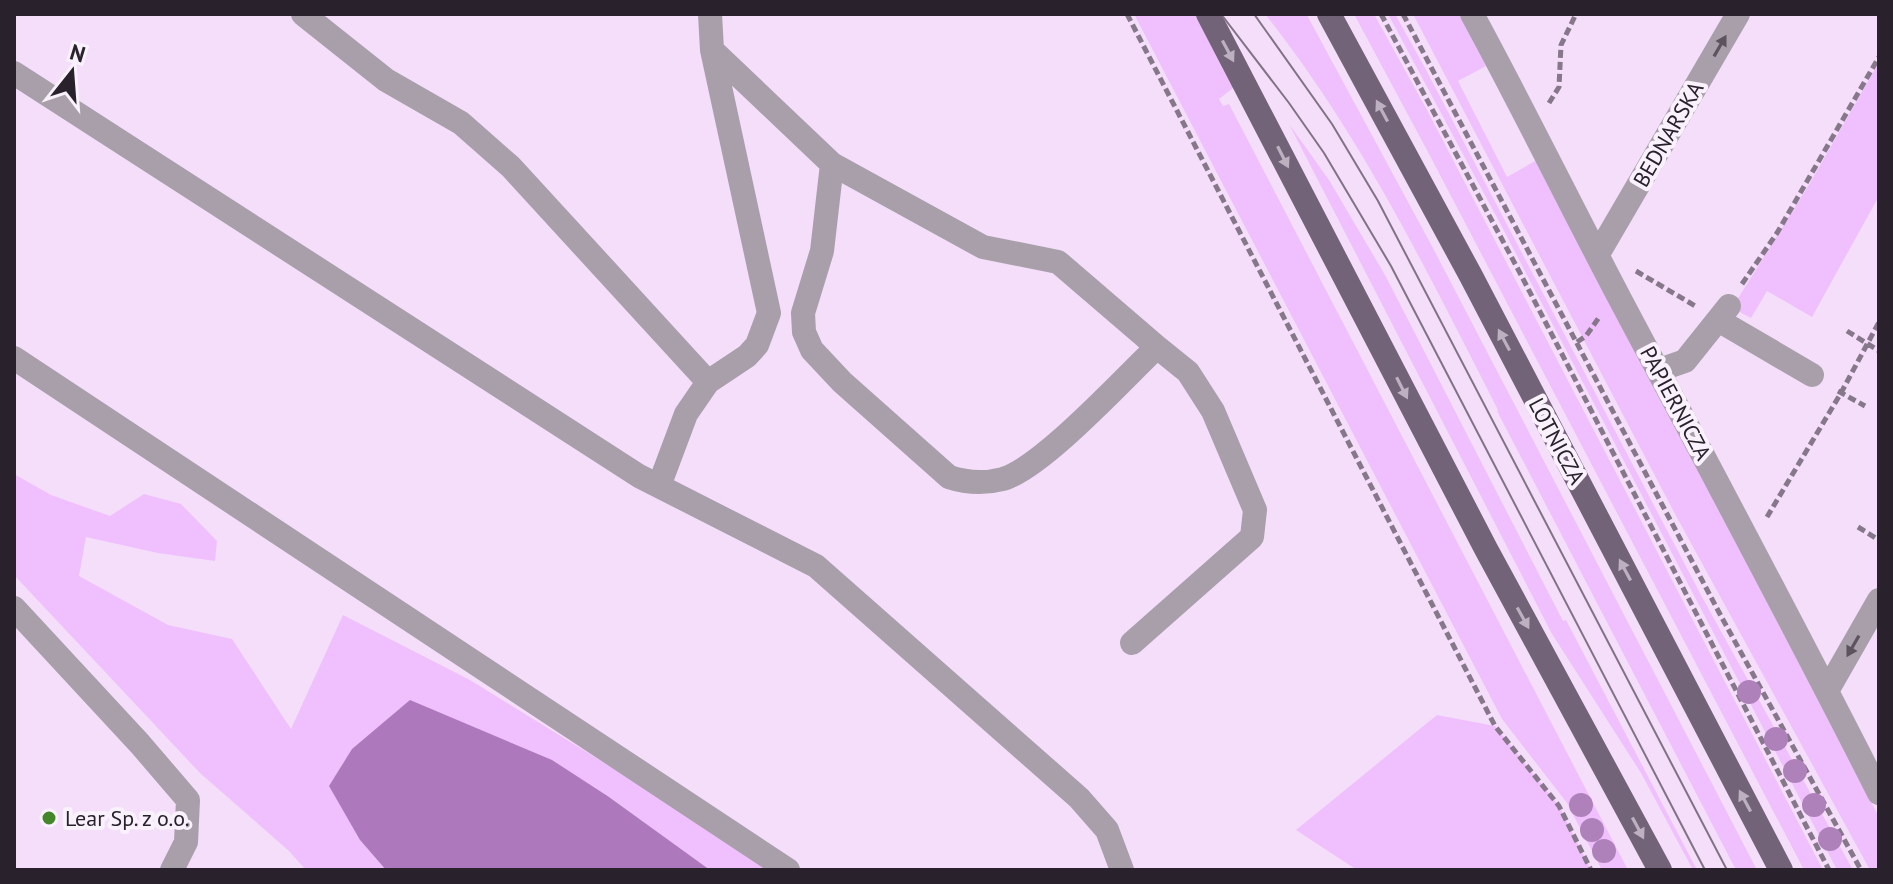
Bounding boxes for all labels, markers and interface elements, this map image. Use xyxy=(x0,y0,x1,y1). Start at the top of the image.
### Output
north arrow xyxy=(32,32,112,112)
one-way arrow xyxy=(1713,35,1727,57)
text: N xyxy=(67,37,89,68)
one-way arrow xyxy=(1221,39,1234,62)
street label: BEDNARSKA xyxy=(1627,76,1709,192)
one-way arrow xyxy=(1375,99,1388,122)
one-way arrow xyxy=(1277,145,1290,168)
one-way arrow xyxy=(1498,328,1511,351)
street label: PAPIERNICZA xyxy=(1634,341,1718,465)
one-way arrow xyxy=(1396,376,1409,399)
street label: LOTNICZA xyxy=(1523,393,1591,489)
one-way arrow xyxy=(1618,559,1631,582)
one-way arrow xyxy=(1516,607,1530,629)
one-way arrow xyxy=(1846,634,1860,657)
one-way arrow xyxy=(1739,789,1752,812)
place label: Lear Sp. z o.o. xyxy=(65,804,190,832)
marker: Lear Sp. z o.o. xyxy=(40,809,58,827)
one-way arrow xyxy=(1631,816,1644,839)

